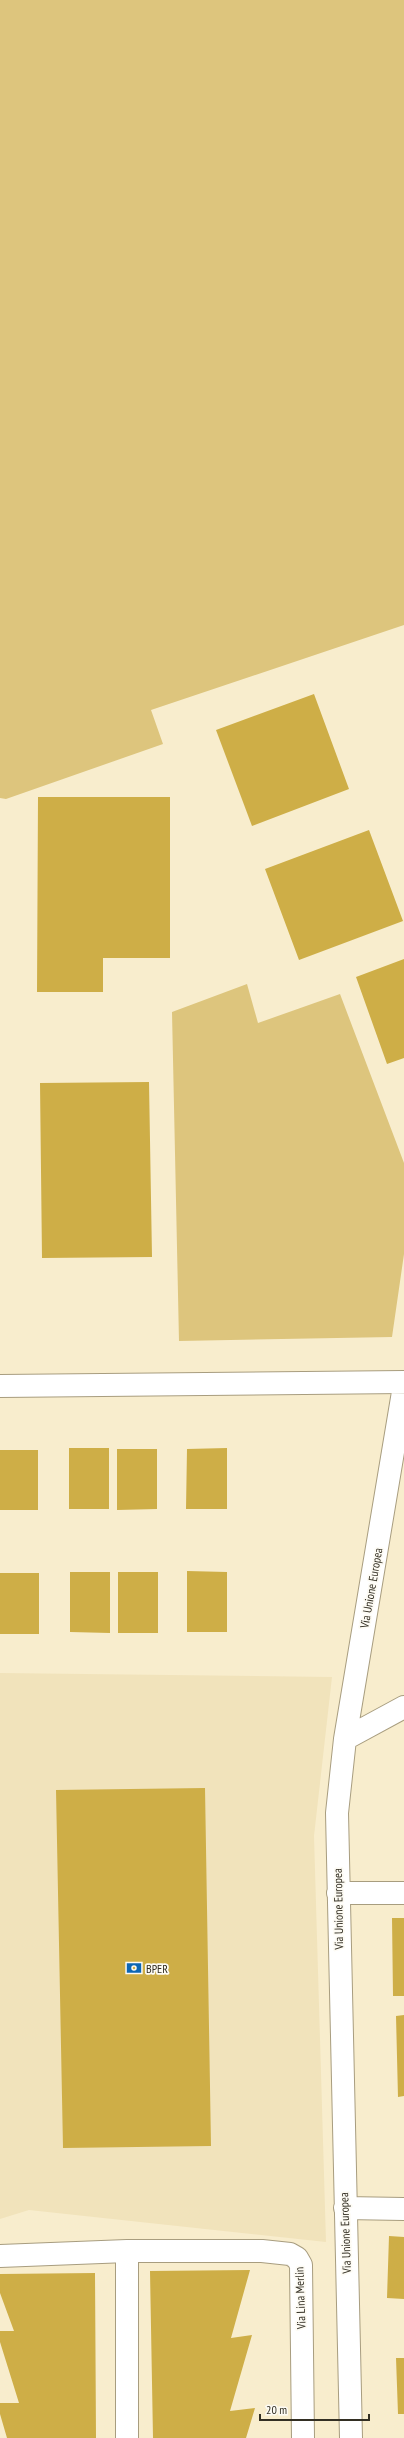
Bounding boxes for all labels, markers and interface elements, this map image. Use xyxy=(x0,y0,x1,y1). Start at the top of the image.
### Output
street label: Via Unione Europea xyxy=(356,1546,385,1630)
street label: Via Unione Europea xyxy=(330,1868,346,1951)
bank icon: BPER xyxy=(125,1959,143,1977)
place label: BPER xyxy=(146,1961,168,1976)
street label: Via Unione Europea xyxy=(336,2192,354,2275)
street label: Via Lina Merlin xyxy=(291,2267,309,2330)
scale bar xyxy=(260,2396,369,2422)
text: 20 m xyxy=(266,2402,287,2417)

